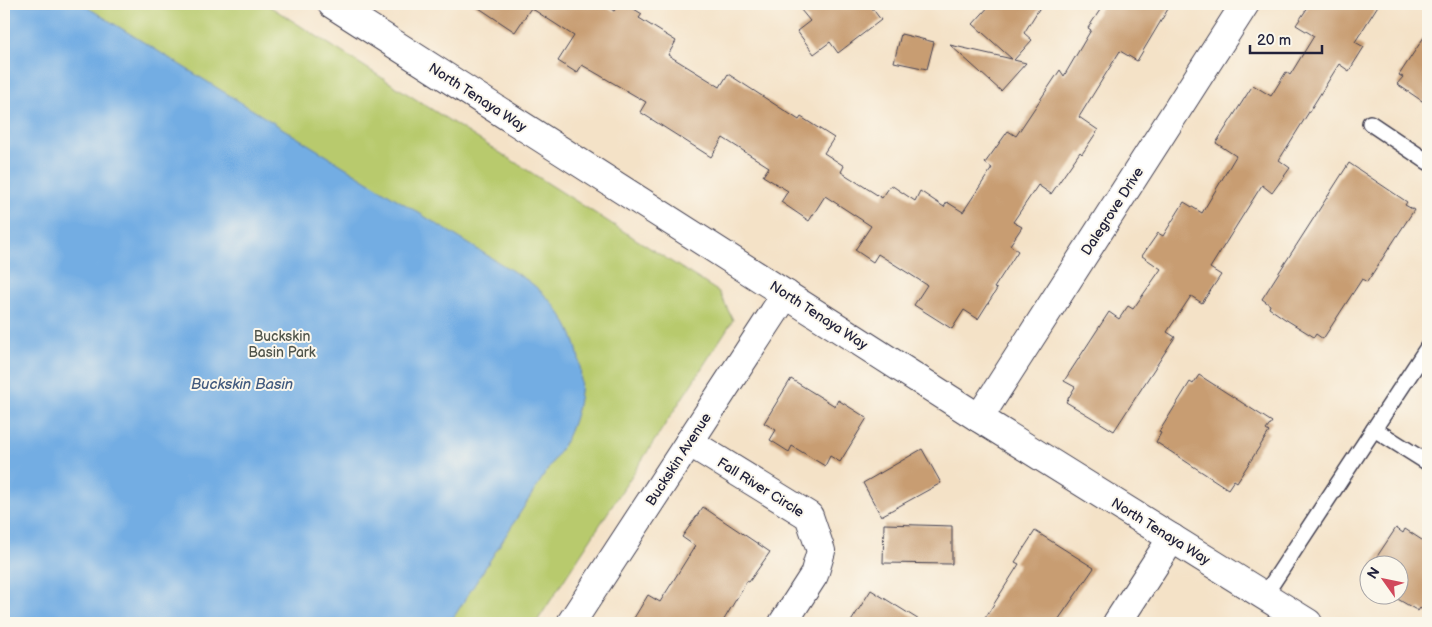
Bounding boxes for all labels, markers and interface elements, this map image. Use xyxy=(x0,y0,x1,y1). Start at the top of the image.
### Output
scale bar xyxy=(1250,22,1322,54)
text: 20 m xyxy=(1257,31,1291,50)
street label: North Tenaya Way xyxy=(426,59,530,136)
street label: Dalegrove Drive xyxy=(1078,164,1147,258)
street label: North Tenaya Way xyxy=(767,277,871,354)
park label: Buckskin Basin Park xyxy=(248,328,316,361)
water label: Buckskin Basin xyxy=(191,375,293,394)
street label: Buckskin Avenue xyxy=(642,410,715,509)
street label: Fall River Circle xyxy=(714,454,807,521)
street label: North Tenaya Way xyxy=(1108,494,1214,569)
north arrow xyxy=(1360,554,1410,604)
text: N xyxy=(1364,564,1384,582)

